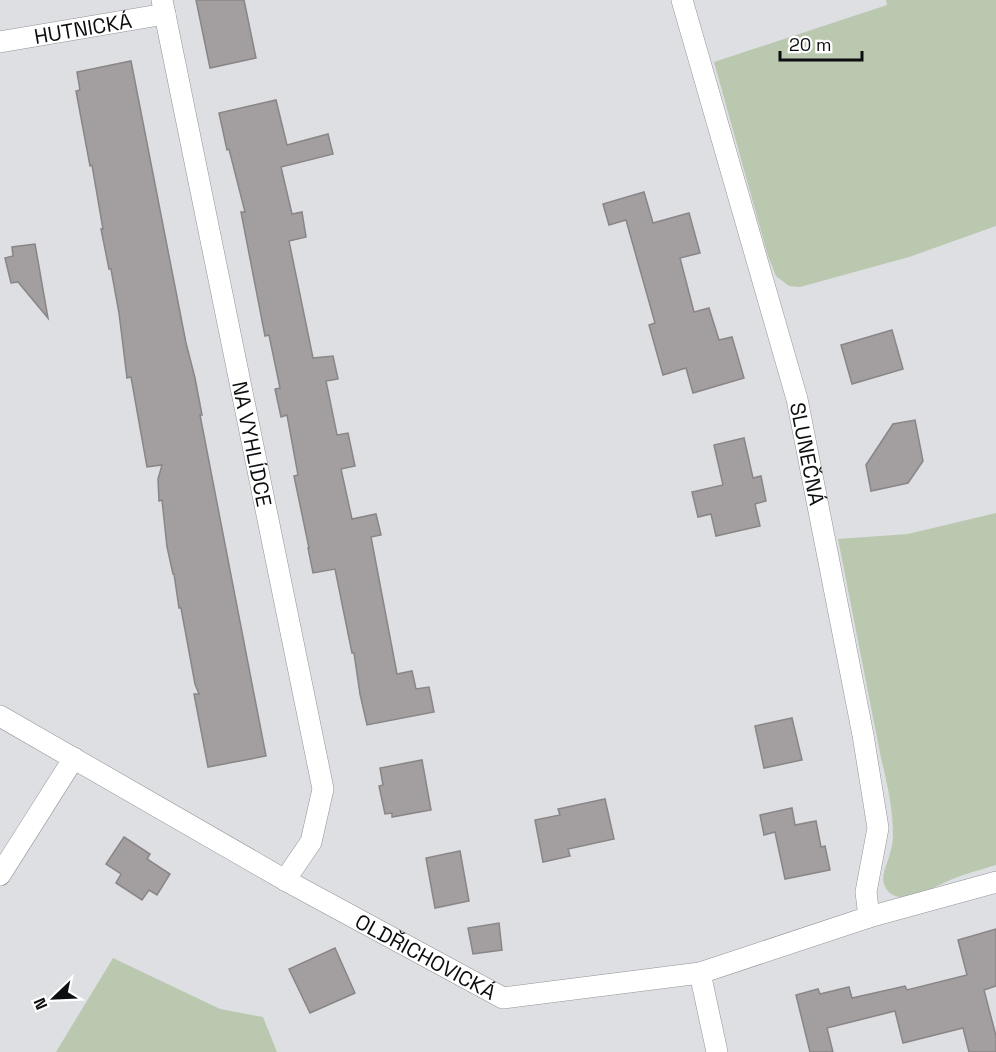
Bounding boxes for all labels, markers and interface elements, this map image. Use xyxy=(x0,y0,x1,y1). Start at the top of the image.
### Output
street label: HUTNICKÁ xyxy=(32,6,134,50)
scale bar xyxy=(780,24,862,62)
text: 20 m xyxy=(789,33,832,56)
street label: NA VYHLÍDCE xyxy=(227,379,279,509)
street label: SLUNEČNÁ xyxy=(784,400,831,508)
street label: OLDŘICHOVICKÁ xyxy=(351,907,501,1005)
north arrow xyxy=(24,968,84,1028)
text: N xyxy=(29,995,52,1013)

